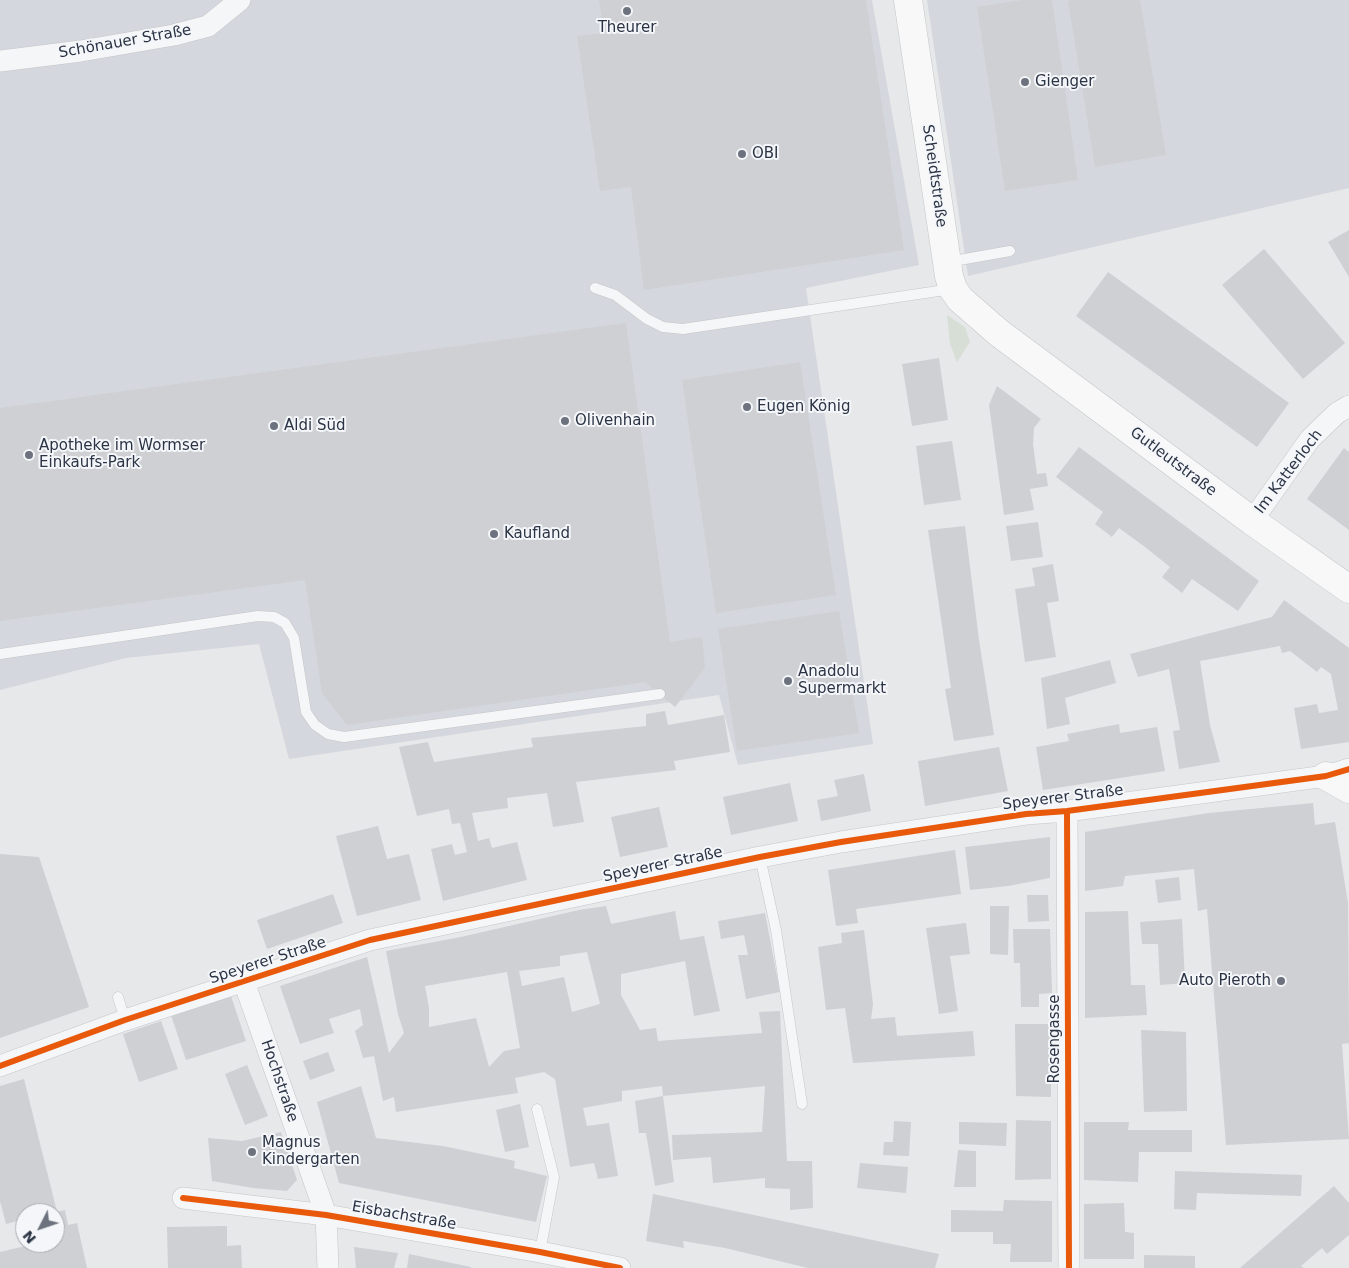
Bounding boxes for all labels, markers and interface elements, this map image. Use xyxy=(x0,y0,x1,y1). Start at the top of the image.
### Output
marker: Theurer xyxy=(621,5,633,17)
place label: Theurer xyxy=(598,19,656,37)
street label: Schönauer Straße xyxy=(57,21,193,63)
place label: Gienger xyxy=(1035,73,1094,91)
marker: Gienger xyxy=(1019,76,1031,88)
street label: Scheidtstraße xyxy=(918,123,950,229)
place label: OBI xyxy=(752,145,779,163)
marker: OBI xyxy=(736,148,748,160)
place label: Eugen König xyxy=(757,398,850,416)
marker: Eugen König xyxy=(741,401,753,413)
place label: Olivenhain xyxy=(575,412,655,430)
marker: Olivenhain xyxy=(559,415,571,427)
place label: Aldi Süd xyxy=(284,417,345,435)
marker: Aldi Süd xyxy=(268,420,280,432)
street label: Gutleutstraße xyxy=(1126,424,1220,500)
street label: Im Katterloch xyxy=(1251,426,1327,518)
place label: Apotheke im Wormser Einkaufs-Park xyxy=(39,437,205,472)
marker: Apotheke im Wormser Einkaufs-Park xyxy=(23,449,35,461)
place label: Kaufland xyxy=(504,525,570,543)
marker: Kaufland xyxy=(488,528,500,540)
place label: Anadolu Supermarkt xyxy=(798,663,886,698)
marker: Anadolu Supermarkt xyxy=(782,675,794,687)
street label: Speyerer Straße xyxy=(1001,782,1125,814)
street label: Speyerer Straße xyxy=(602,844,724,886)
street label: Speyerer Straße xyxy=(207,934,329,988)
place label: Auto Pieroth xyxy=(1179,972,1271,990)
marker: Auto Pieroth xyxy=(1275,975,1287,987)
street label: Rosengasse xyxy=(1046,994,1064,1084)
street label: Hochstraße xyxy=(257,1037,301,1125)
place label: Magnus Kindergarten xyxy=(262,1134,360,1169)
marker: Magnus Kindergarten xyxy=(246,1146,258,1158)
street label: Eisbachstraße xyxy=(350,1198,458,1234)
north arrow xyxy=(15,1203,65,1253)
text: N xyxy=(20,1228,39,1247)

